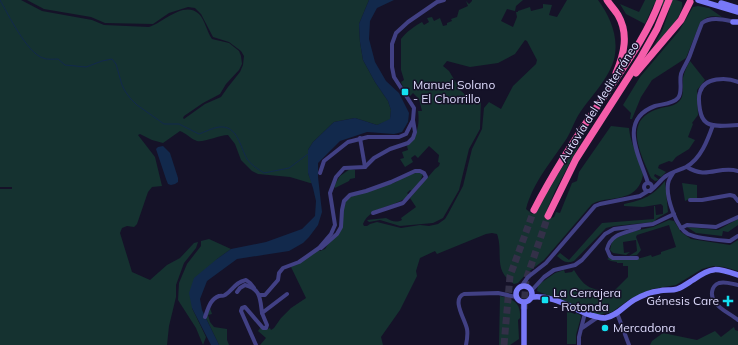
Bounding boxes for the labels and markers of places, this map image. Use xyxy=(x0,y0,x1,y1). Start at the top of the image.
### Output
place label: Manuel Solano - El Chorrillo xyxy=(413,77,495,106)
marker: Manuel Solano - El Chorrillo xyxy=(400,87,410,97)
place label: La Cerrajera - Rotonda xyxy=(553,285,621,314)
place label: Génesis Care xyxy=(646,293,719,308)
marker: La Cerrajera - Rotonda xyxy=(540,295,550,305)
marker: Génesis Care xyxy=(722,295,734,307)
place label: Mercadona xyxy=(613,320,675,335)
marker: Mercadona xyxy=(600,323,610,333)

